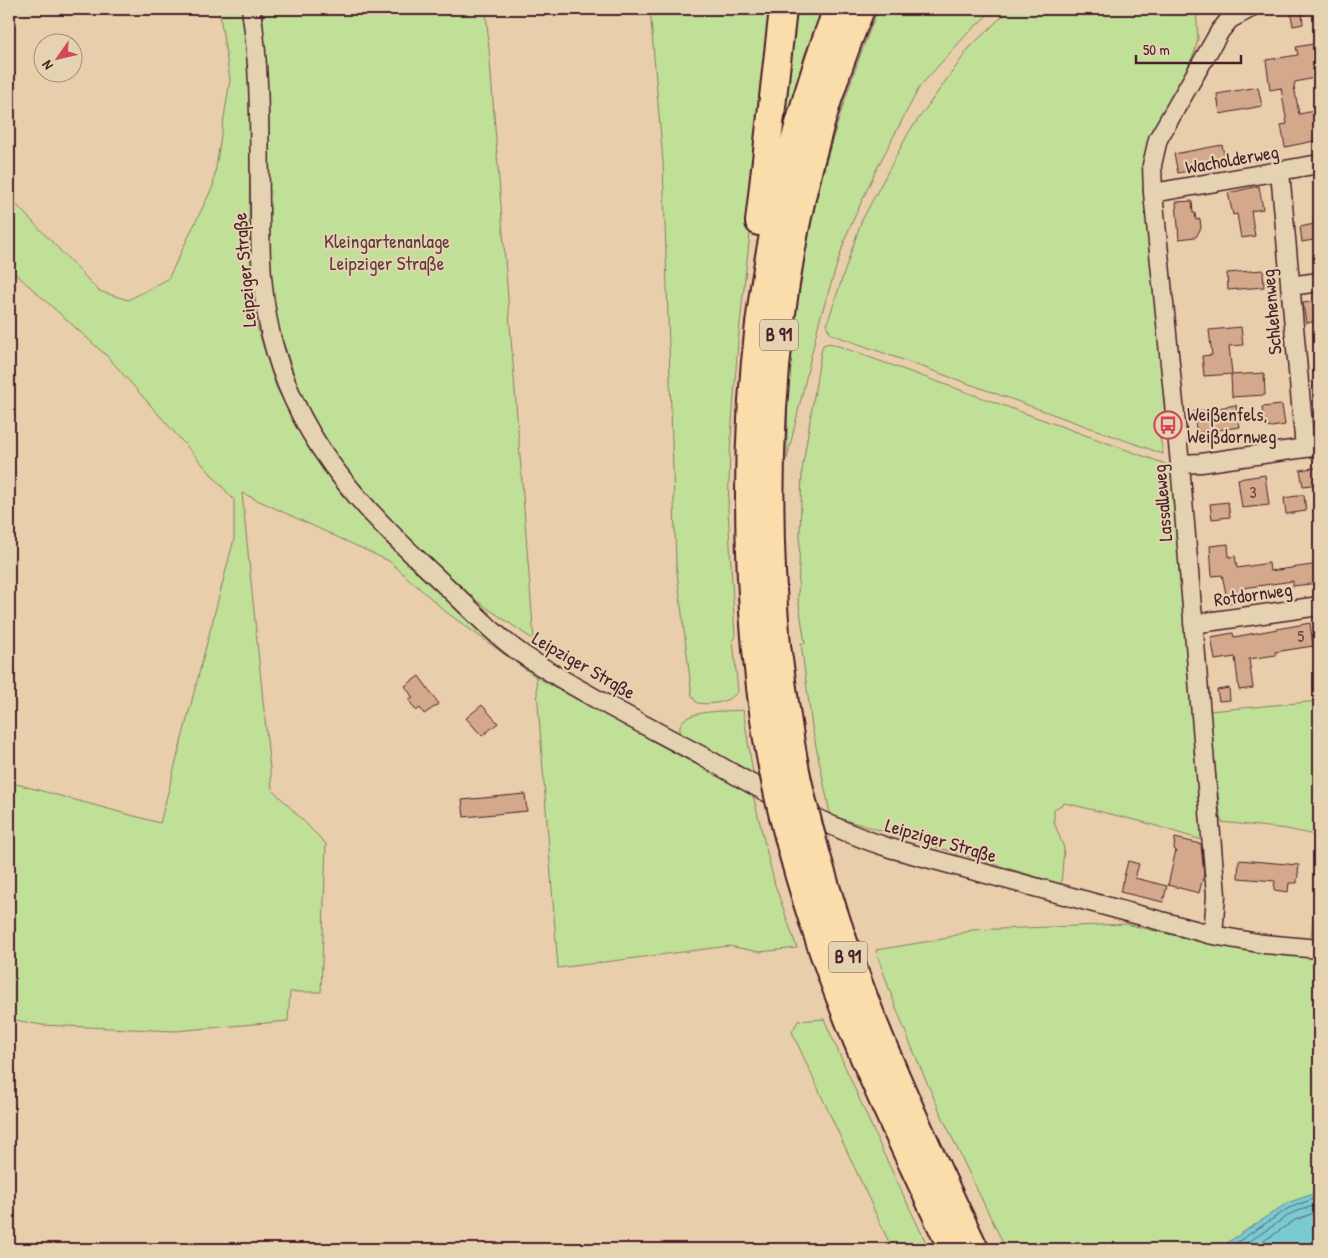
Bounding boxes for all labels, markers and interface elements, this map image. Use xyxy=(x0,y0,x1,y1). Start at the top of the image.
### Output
north arrow xyxy=(32,32,82,82)
scale bar xyxy=(1136,32,1240,64)
text: 50 m xyxy=(1143,39,1170,60)
text: N xyxy=(37,57,57,74)
street label: Wacholderweg xyxy=(1183,138,1281,180)
street label: Leipziger Straße xyxy=(226,211,262,328)
park label: Kleingartenanlage Leipziger Straße xyxy=(324,228,450,276)
street label: Schlehenweg xyxy=(1254,268,1288,356)
road number: B 91 xyxy=(760,320,798,350)
place label: Weißenfels, Weißdornweg xyxy=(1187,401,1276,449)
bus stop icon: Weißenfels, Weißdornweg xyxy=(1153,410,1183,440)
street label: Lassalleweg xyxy=(1146,463,1178,543)
house number: 3 xyxy=(1249,481,1257,503)
street label: Rotdornweg xyxy=(1212,576,1294,612)
street label: Leipziger Straße xyxy=(528,625,641,705)
house number: 5 xyxy=(1298,625,1305,647)
street label: Leipziger Straße xyxy=(882,812,1000,868)
road number: B 91 xyxy=(829,942,867,972)

